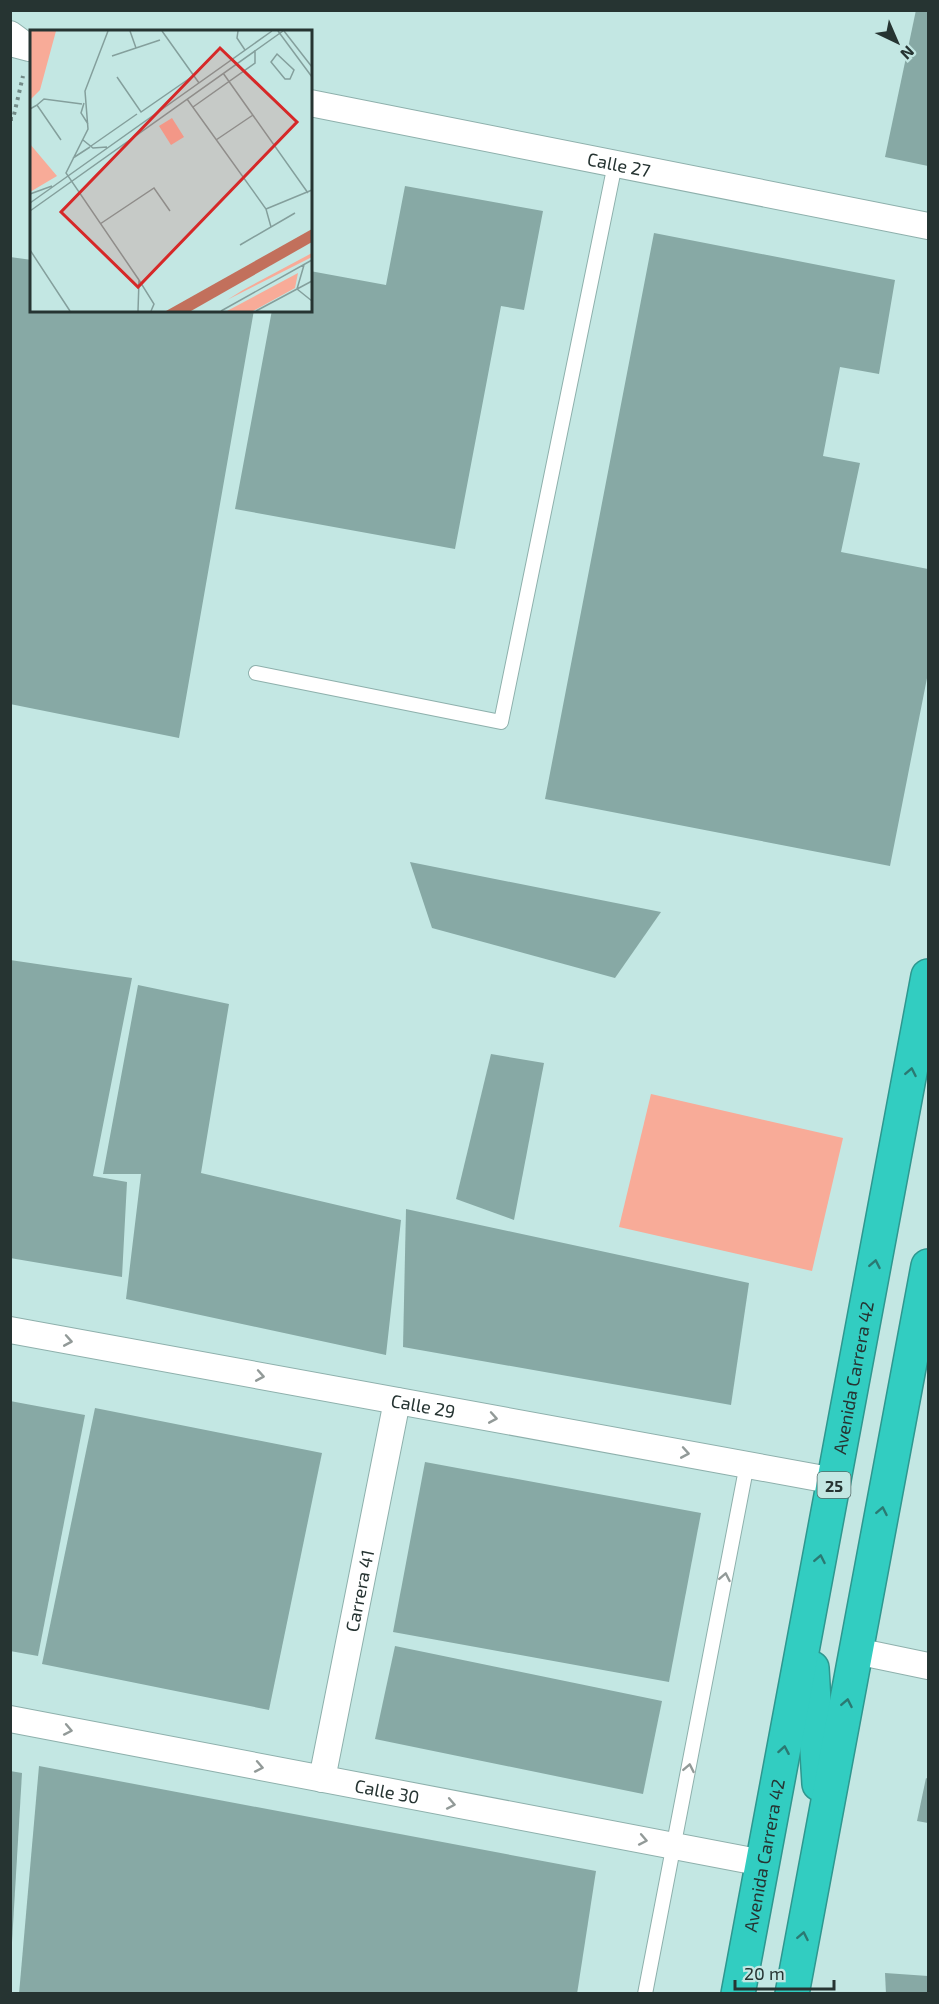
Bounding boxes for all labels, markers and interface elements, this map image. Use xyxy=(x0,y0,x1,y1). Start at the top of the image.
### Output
north arrow xyxy=(867,12,927,72)
inset map xyxy=(30,30,312,312)
text: N xyxy=(897,42,919,64)
street label: Calle 27 xyxy=(585,147,652,182)
one-way arrow xyxy=(904,1067,916,1077)
one-way arrow xyxy=(868,1259,881,1269)
street label: Avenida Carrera 42 xyxy=(828,1299,878,1456)
one-way arrow xyxy=(63,1334,73,1347)
one-way arrow xyxy=(255,1369,265,1382)
street label: Calle 29 xyxy=(389,1389,457,1422)
one-way arrow xyxy=(488,1411,498,1424)
one-way arrow xyxy=(680,1446,690,1459)
road number: 25 xyxy=(818,1472,850,1498)
one-way arrow xyxy=(876,1507,888,1516)
street label: Carrera 41 xyxy=(340,1548,378,1634)
one-way arrow xyxy=(813,1554,826,1564)
one-way arrow xyxy=(719,1572,731,1581)
one-way arrow xyxy=(840,1698,853,1708)
one-way arrow xyxy=(63,1723,73,1736)
one-way arrow xyxy=(777,1746,790,1756)
one-way arrow xyxy=(254,1760,264,1773)
one-way arrow xyxy=(682,1764,695,1774)
street label: Calle 30 xyxy=(353,1774,421,1808)
street label: Avenida Carrera 42 xyxy=(739,1777,789,1934)
one-way arrow xyxy=(446,1797,456,1810)
one-way arrow xyxy=(637,1833,647,1846)
one-way arrow xyxy=(796,1931,809,1941)
scale bar xyxy=(735,1953,834,1991)
text: 20 m xyxy=(744,1962,785,1984)

